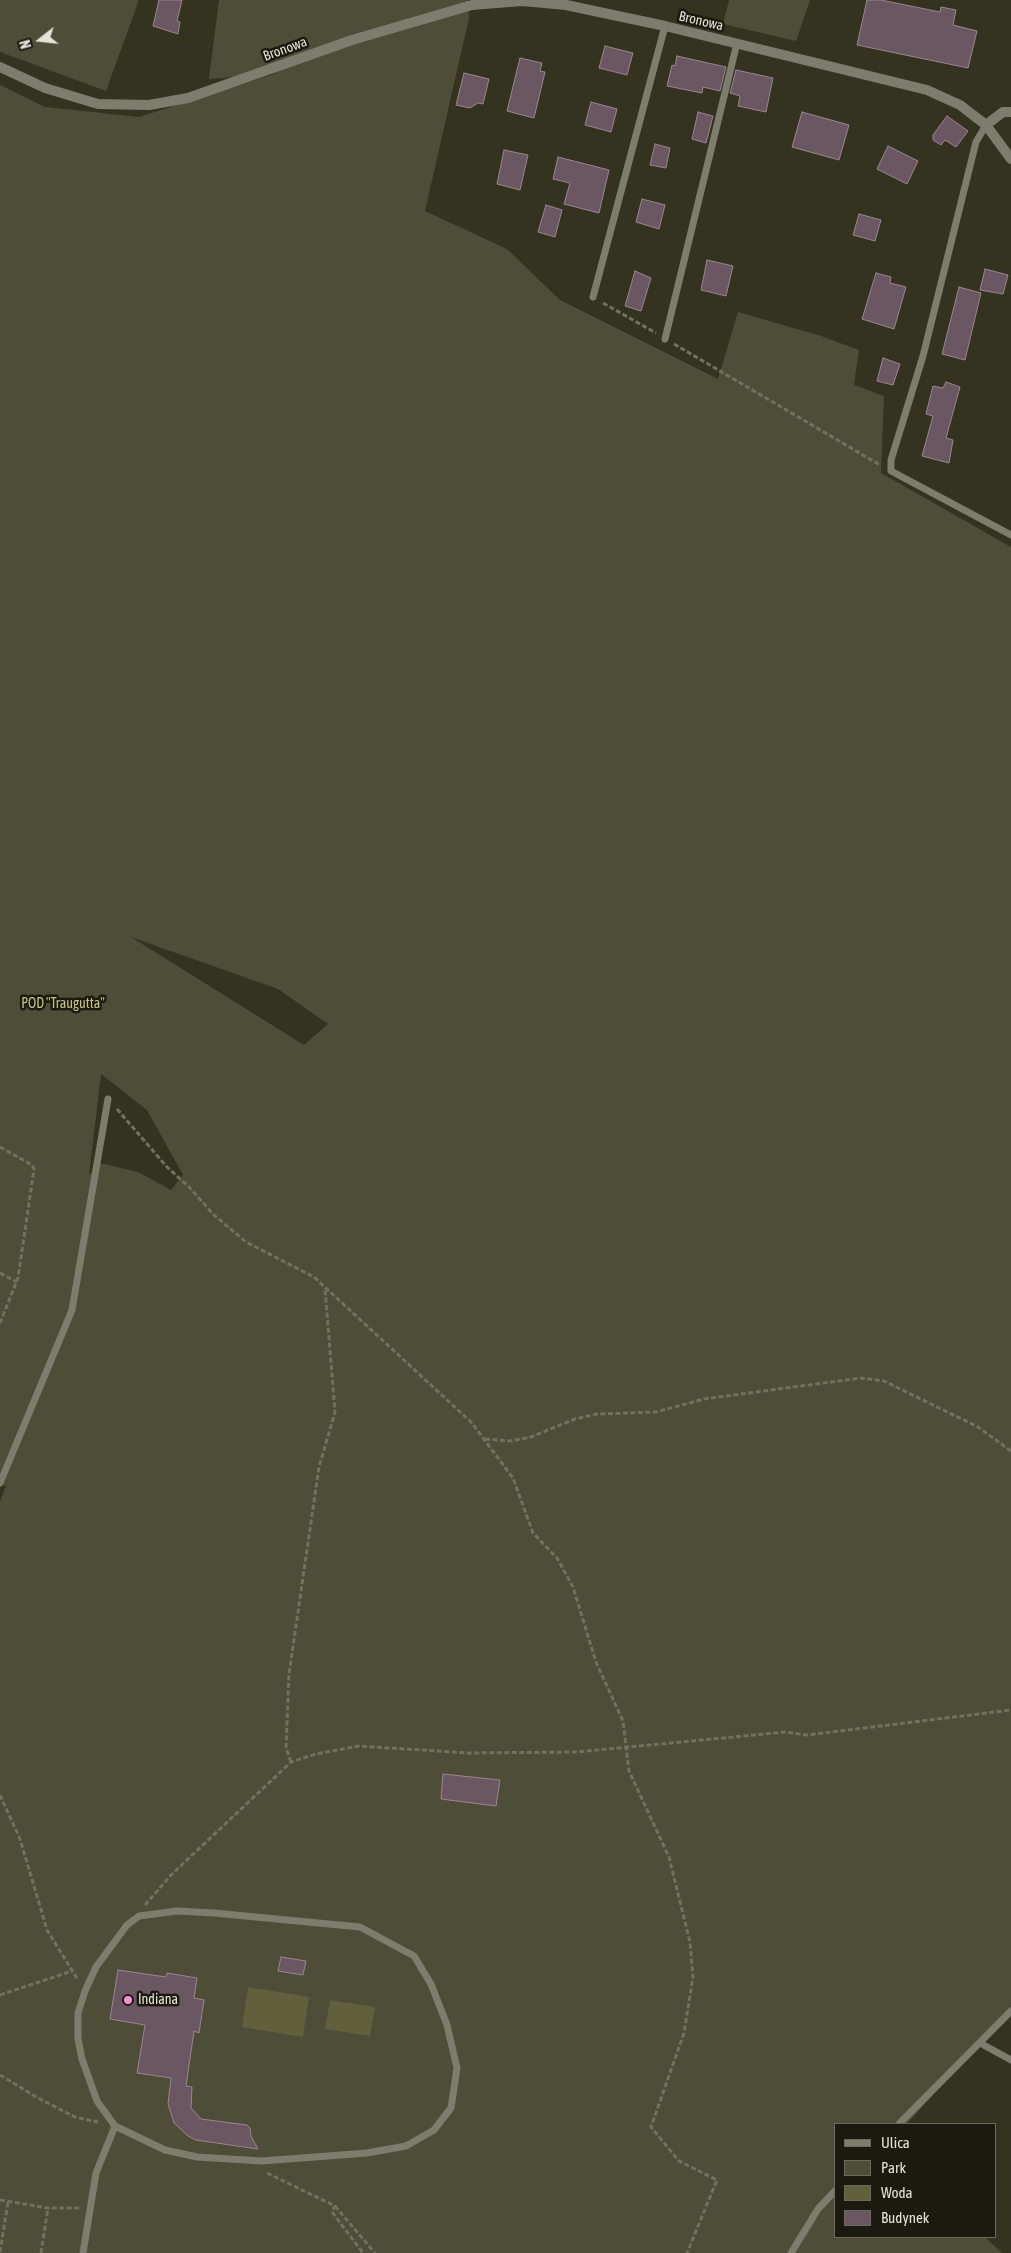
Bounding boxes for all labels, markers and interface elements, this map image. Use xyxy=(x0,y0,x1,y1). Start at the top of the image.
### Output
street label: Bronowa xyxy=(677,8,725,34)
north arrow xyxy=(15,15,65,65)
street label: Bronowa xyxy=(261,33,309,65)
text: N xyxy=(17,38,34,50)
park label: POD "Traugutta" xyxy=(21,996,105,1012)
place label: Indiana xyxy=(138,1992,178,2008)
marker: Indiana xyxy=(122,1994,134,2006)
legend xyxy=(834,2123,996,2238)
text: Ulica xyxy=(881,2134,910,2151)
text: Park xyxy=(881,2159,906,2176)
text: Woda xyxy=(881,2184,913,2201)
text: Budynek xyxy=(881,2209,929,2226)

